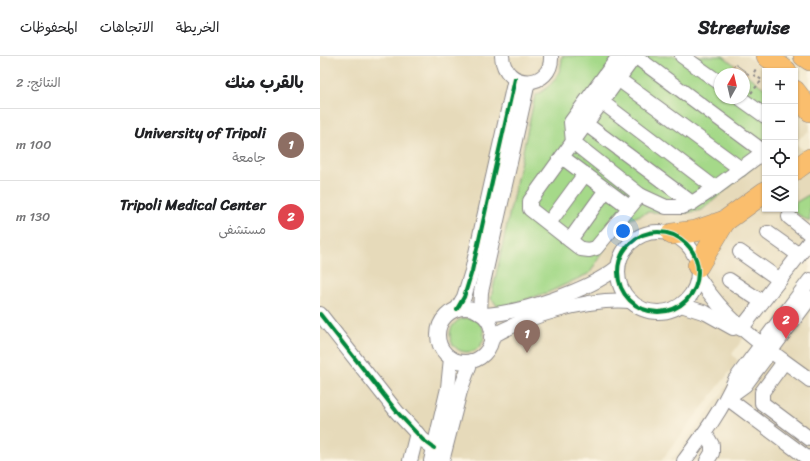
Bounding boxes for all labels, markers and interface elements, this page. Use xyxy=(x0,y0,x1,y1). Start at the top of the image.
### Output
text: Streetwise xyxy=(698,11,790,44)
text: المحفوظات xyxy=(20,15,78,40)
text: الاتجاهات xyxy=(100,15,154,40)
text: الخريطة xyxy=(176,15,219,40)
text: بالقرب منك xyxy=(225,67,304,97)
north arrow xyxy=(714,68,750,104)
map controls xyxy=(762,68,798,212)
button: + xyxy=(762,68,798,104)
text: النتائج: 2 xyxy=(16,71,61,94)
button: − xyxy=(762,104,798,140)
text: University of Tripoli xyxy=(135,120,266,146)
text: 100 m xyxy=(16,133,51,156)
text: 1 xyxy=(288,133,294,156)
button: locate xyxy=(762,140,798,176)
text: جامعة xyxy=(232,146,266,169)
button: layers xyxy=(762,176,798,212)
text: Tripoli Medical Center xyxy=(120,192,266,218)
text: 130 m xyxy=(16,205,50,228)
text: 2 xyxy=(287,205,295,228)
text: مستشفى xyxy=(218,218,266,241)
your location xyxy=(613,221,633,241)
pin: 2 xyxy=(773,306,799,339)
pin: 1 xyxy=(514,320,540,353)

